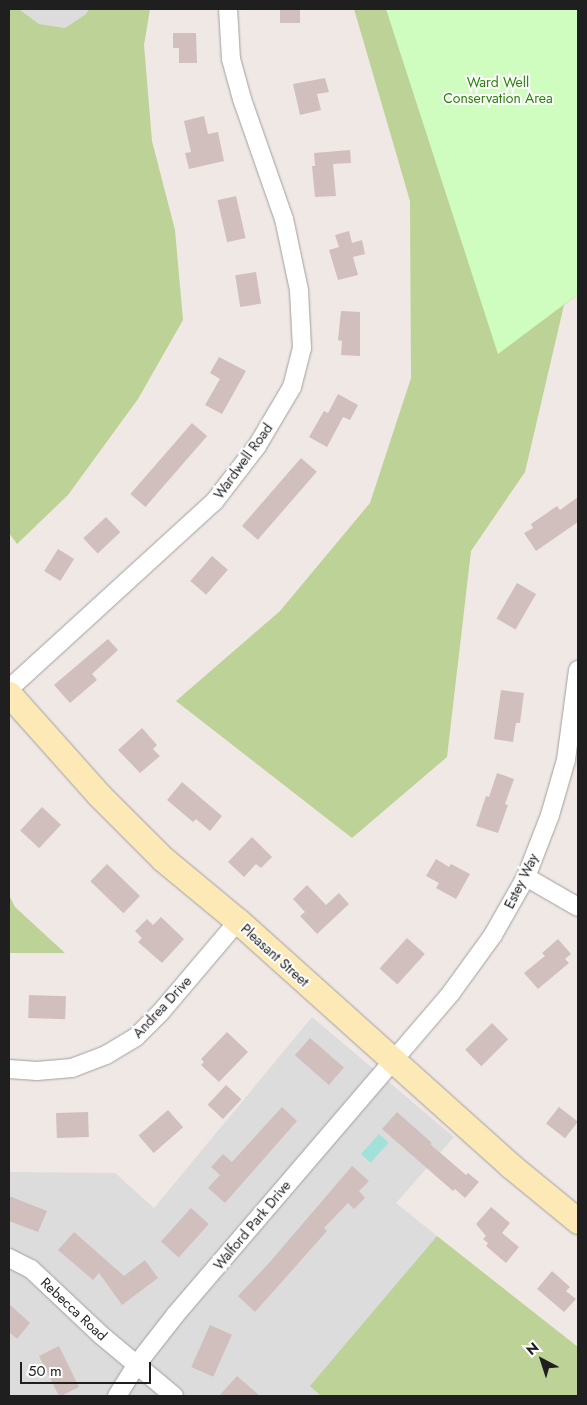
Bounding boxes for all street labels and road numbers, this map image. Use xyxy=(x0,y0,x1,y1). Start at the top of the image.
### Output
street label: Wardwell Road xyxy=(210,420,276,502)
street label: Estey Way xyxy=(500,851,542,911)
street label: Pleasant Street xyxy=(238,920,312,990)
street label: Andrea Drive xyxy=(129,973,195,1041)
street label: Walford Park Drive xyxy=(210,1177,294,1273)
street label: Rebecca Road xyxy=(37,1274,111,1344)

